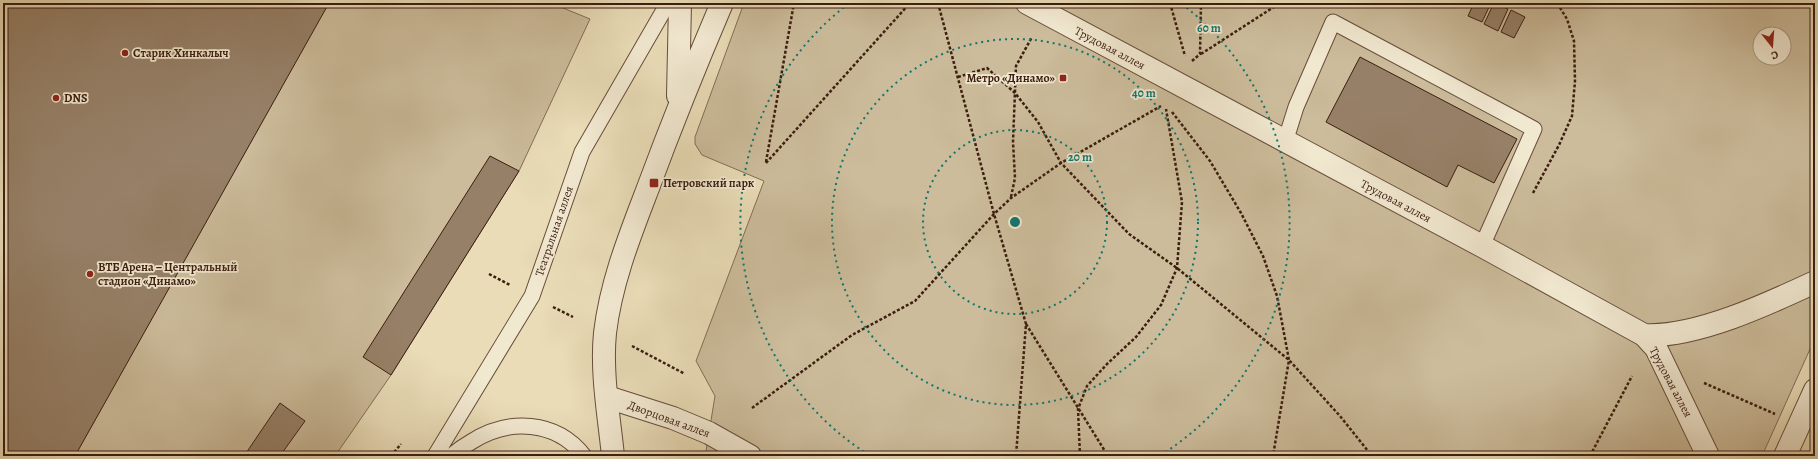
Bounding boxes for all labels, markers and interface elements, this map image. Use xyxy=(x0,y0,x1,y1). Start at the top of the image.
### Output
text: 60 m xyxy=(1197,20,1221,36)
street label: Трудовая аллея xyxy=(1072,23,1148,73)
north arrow xyxy=(1752,26,1792,66)
place label: Старик Хинкалыч xyxy=(133,45,229,61)
text: С xyxy=(1769,47,1780,63)
marker: Старик Хинкалыч xyxy=(120,48,130,58)
place label: Метро «Динамо» xyxy=(966,70,1056,86)
marker: Метро «Динамо» xyxy=(1058,73,1068,83)
text: 40 m xyxy=(1132,85,1156,101)
place label: DNS xyxy=(64,90,88,106)
marker: DNS xyxy=(51,93,61,103)
text: 20 m xyxy=(1068,149,1092,165)
place label: Петровский парк xyxy=(663,175,755,191)
street label: Трудовая аллея xyxy=(1358,176,1434,226)
marker: Петровский парк xyxy=(648,177,660,189)
street label: Театральная аллея xyxy=(531,184,577,278)
centre of rings xyxy=(1008,215,1022,229)
place label: ВТБ Арена – Центральный стадион «Динамо» xyxy=(98,259,237,289)
marker: ВТБ Арена – Центральный стадион «Динамо» xyxy=(85,269,95,279)
street label: Трудовая аллея xyxy=(1646,344,1696,420)
street label: Дворцовая аллея xyxy=(626,397,713,441)

